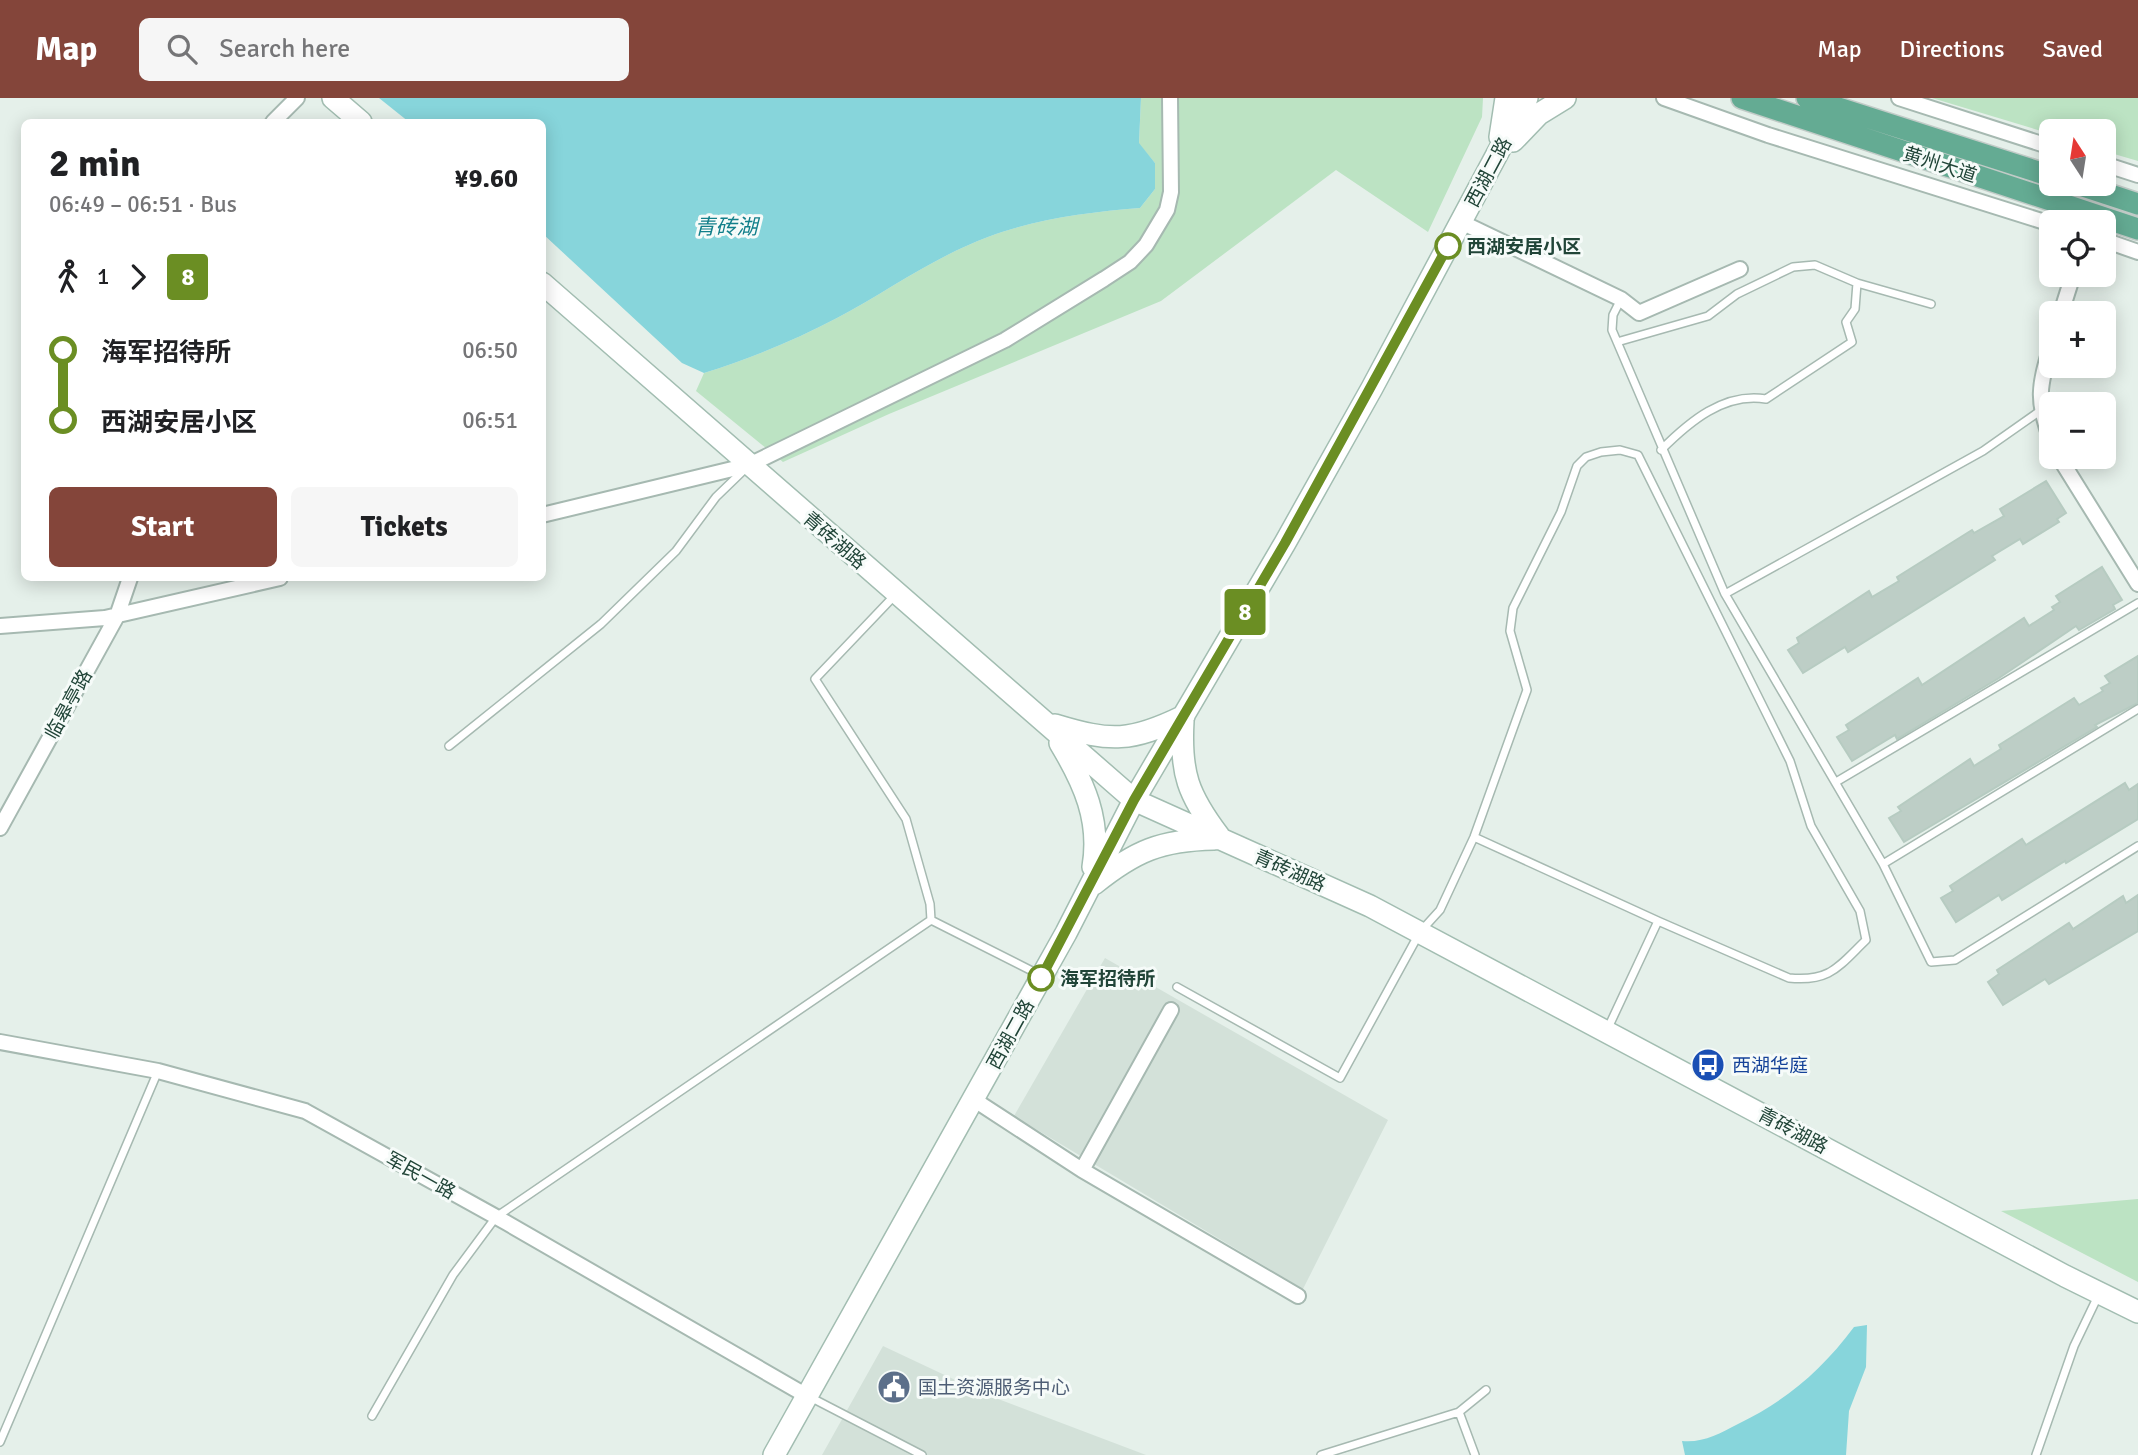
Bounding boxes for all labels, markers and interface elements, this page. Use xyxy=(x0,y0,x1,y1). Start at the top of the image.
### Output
search box xyxy=(139,18,629,81)
text: Map xyxy=(35,29,97,70)
icon: search xyxy=(163,30,201,68)
text: Search here xyxy=(219,33,350,65)
text: Map xyxy=(1817,34,1862,64)
text: Directions xyxy=(1900,34,2005,64)
text: Saved xyxy=(2043,34,2103,64)
north arrow xyxy=(2039,119,2116,196)
map controls xyxy=(2039,119,2116,469)
street label: 西湖二路 xyxy=(1460,133,1517,212)
text: 2 min xyxy=(49,140,141,187)
street label: 黄州大道 xyxy=(1900,142,1980,188)
text: ¥9.60 xyxy=(454,163,518,195)
text: 06:49 – 06:51 · Bus xyxy=(49,190,237,219)
button: locate xyxy=(2039,210,2116,287)
water label: 青砖湖 xyxy=(695,214,760,240)
marker: 西湖安居小区 xyxy=(1435,233,1461,259)
place label: 西湖安居小区 xyxy=(1467,235,1581,259)
icon: walk xyxy=(49,258,87,296)
icon: forward xyxy=(119,258,157,296)
text: 1 xyxy=(97,262,109,291)
text: 8 xyxy=(181,262,194,292)
button: + xyxy=(2039,301,2116,378)
text: 06:50 xyxy=(462,336,518,365)
text: 海军招待所 xyxy=(101,337,231,369)
button: − xyxy=(2039,392,2116,469)
text: 06:51 xyxy=(462,406,518,435)
text: 西湖安居小区 xyxy=(101,407,257,439)
button: Start xyxy=(49,487,277,567)
button: Tickets xyxy=(291,487,518,567)
street label: 青砖湖路 xyxy=(798,507,871,575)
line badge: 8 xyxy=(1222,589,1268,635)
text: 8 xyxy=(1239,597,1251,627)
street label: 临皋亭路 xyxy=(40,665,98,744)
street label: 青砖湖路 xyxy=(1250,844,1329,897)
marker: 海军招待所 xyxy=(1028,965,1054,991)
place label: 海军招待所 xyxy=(1060,967,1155,991)
street label: 西湖二路 xyxy=(982,995,1040,1074)
bus stop icon: 西湖华庭 xyxy=(1689,1046,1727,1084)
place label: 西湖华庭 xyxy=(1732,1054,1808,1078)
street label: 青砖湖路 xyxy=(1753,1102,1832,1159)
street label: 军民一路 xyxy=(381,1147,460,1205)
public building icon: 国土资源服务中心 xyxy=(875,1368,913,1406)
place label: 国土资源服务中心 xyxy=(918,1376,1070,1400)

